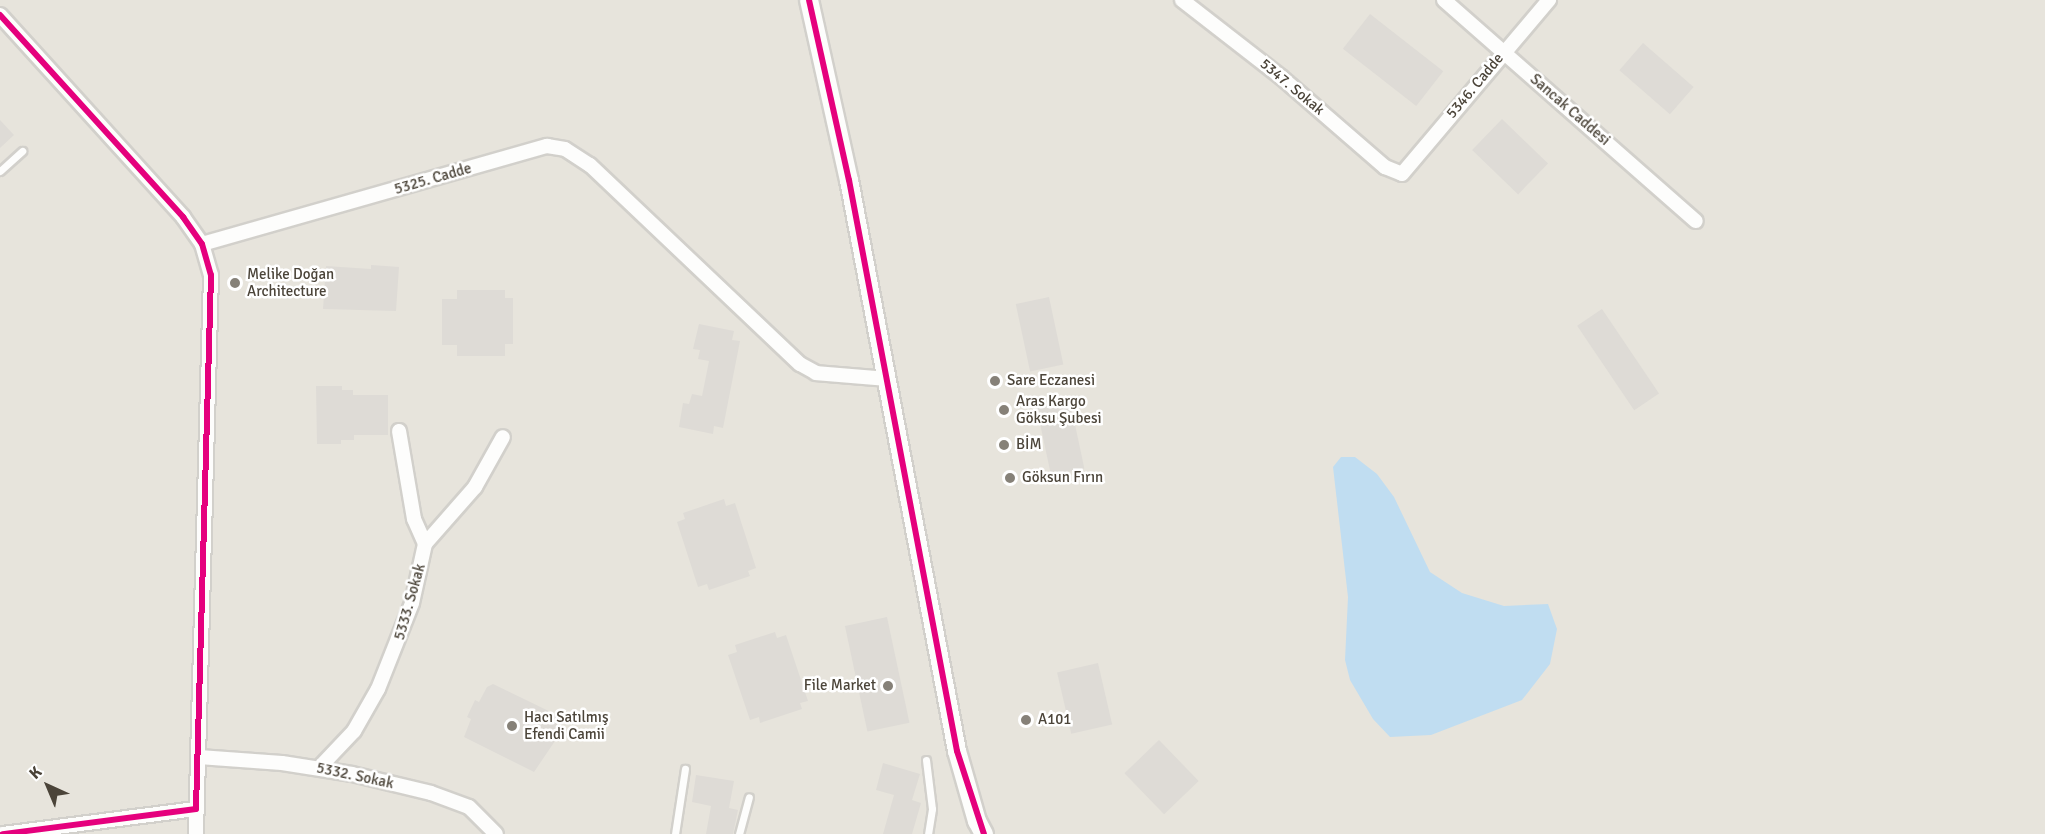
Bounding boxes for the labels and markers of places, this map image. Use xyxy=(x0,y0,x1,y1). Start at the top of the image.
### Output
place label: Melike Doğan Architecture xyxy=(247,265,334,300)
marker: Melike Doğan Architecture xyxy=(228,276,242,290)
place label: Sare Eczanesi xyxy=(1007,372,1095,390)
marker: Sare Eczanesi xyxy=(988,374,1002,388)
place label: Aras Kargo Göksu Şubesi xyxy=(1016,392,1102,427)
marker: Aras Kargo Göksu Şubesi xyxy=(997,403,1011,417)
place label: BİM xyxy=(1016,436,1042,454)
marker: BİM xyxy=(997,438,1011,452)
place label: Göksun Fırın xyxy=(1022,469,1103,487)
marker: Göksun Fırın xyxy=(1003,471,1017,485)
place label: File Market xyxy=(804,677,876,695)
marker: File Market xyxy=(881,679,895,693)
place label: Hacı Satılmış Efendi Camii xyxy=(524,708,608,743)
place label: A101 xyxy=(1038,711,1071,729)
marker: A101 xyxy=(1019,713,1033,727)
marker: Hacı Satılmış Efendi Camii xyxy=(505,719,519,733)

